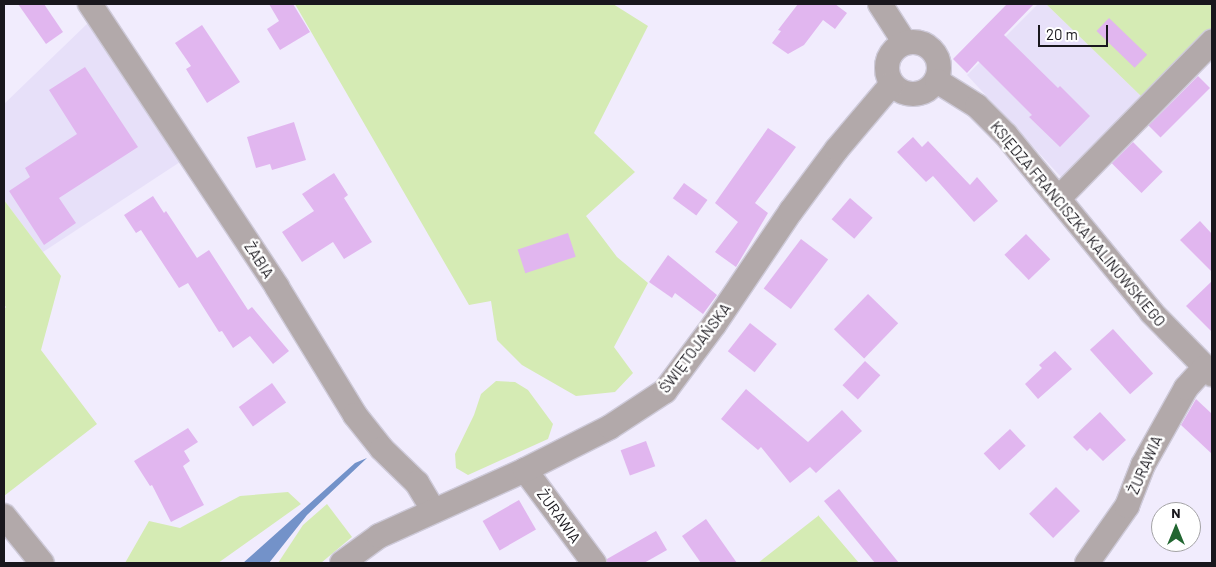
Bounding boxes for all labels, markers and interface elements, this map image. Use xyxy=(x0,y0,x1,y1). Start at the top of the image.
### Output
scale bar xyxy=(1041,15,1111,47)
text: 20 m xyxy=(1046,25,1078,43)
street label: KSIĘDZA FRANCISZKA KALINOWSKIEGO xyxy=(987,118,1169,330)
street label: ŻABIA xyxy=(241,238,277,282)
street label: ŚWIĘTOJAŃSKA xyxy=(655,300,735,396)
street label: ŻURAWIA xyxy=(1124,433,1166,497)
street label: ŻURAWIA xyxy=(533,486,585,546)
north arrow xyxy=(1151,502,1201,552)
text: N xyxy=(1171,504,1181,521)

